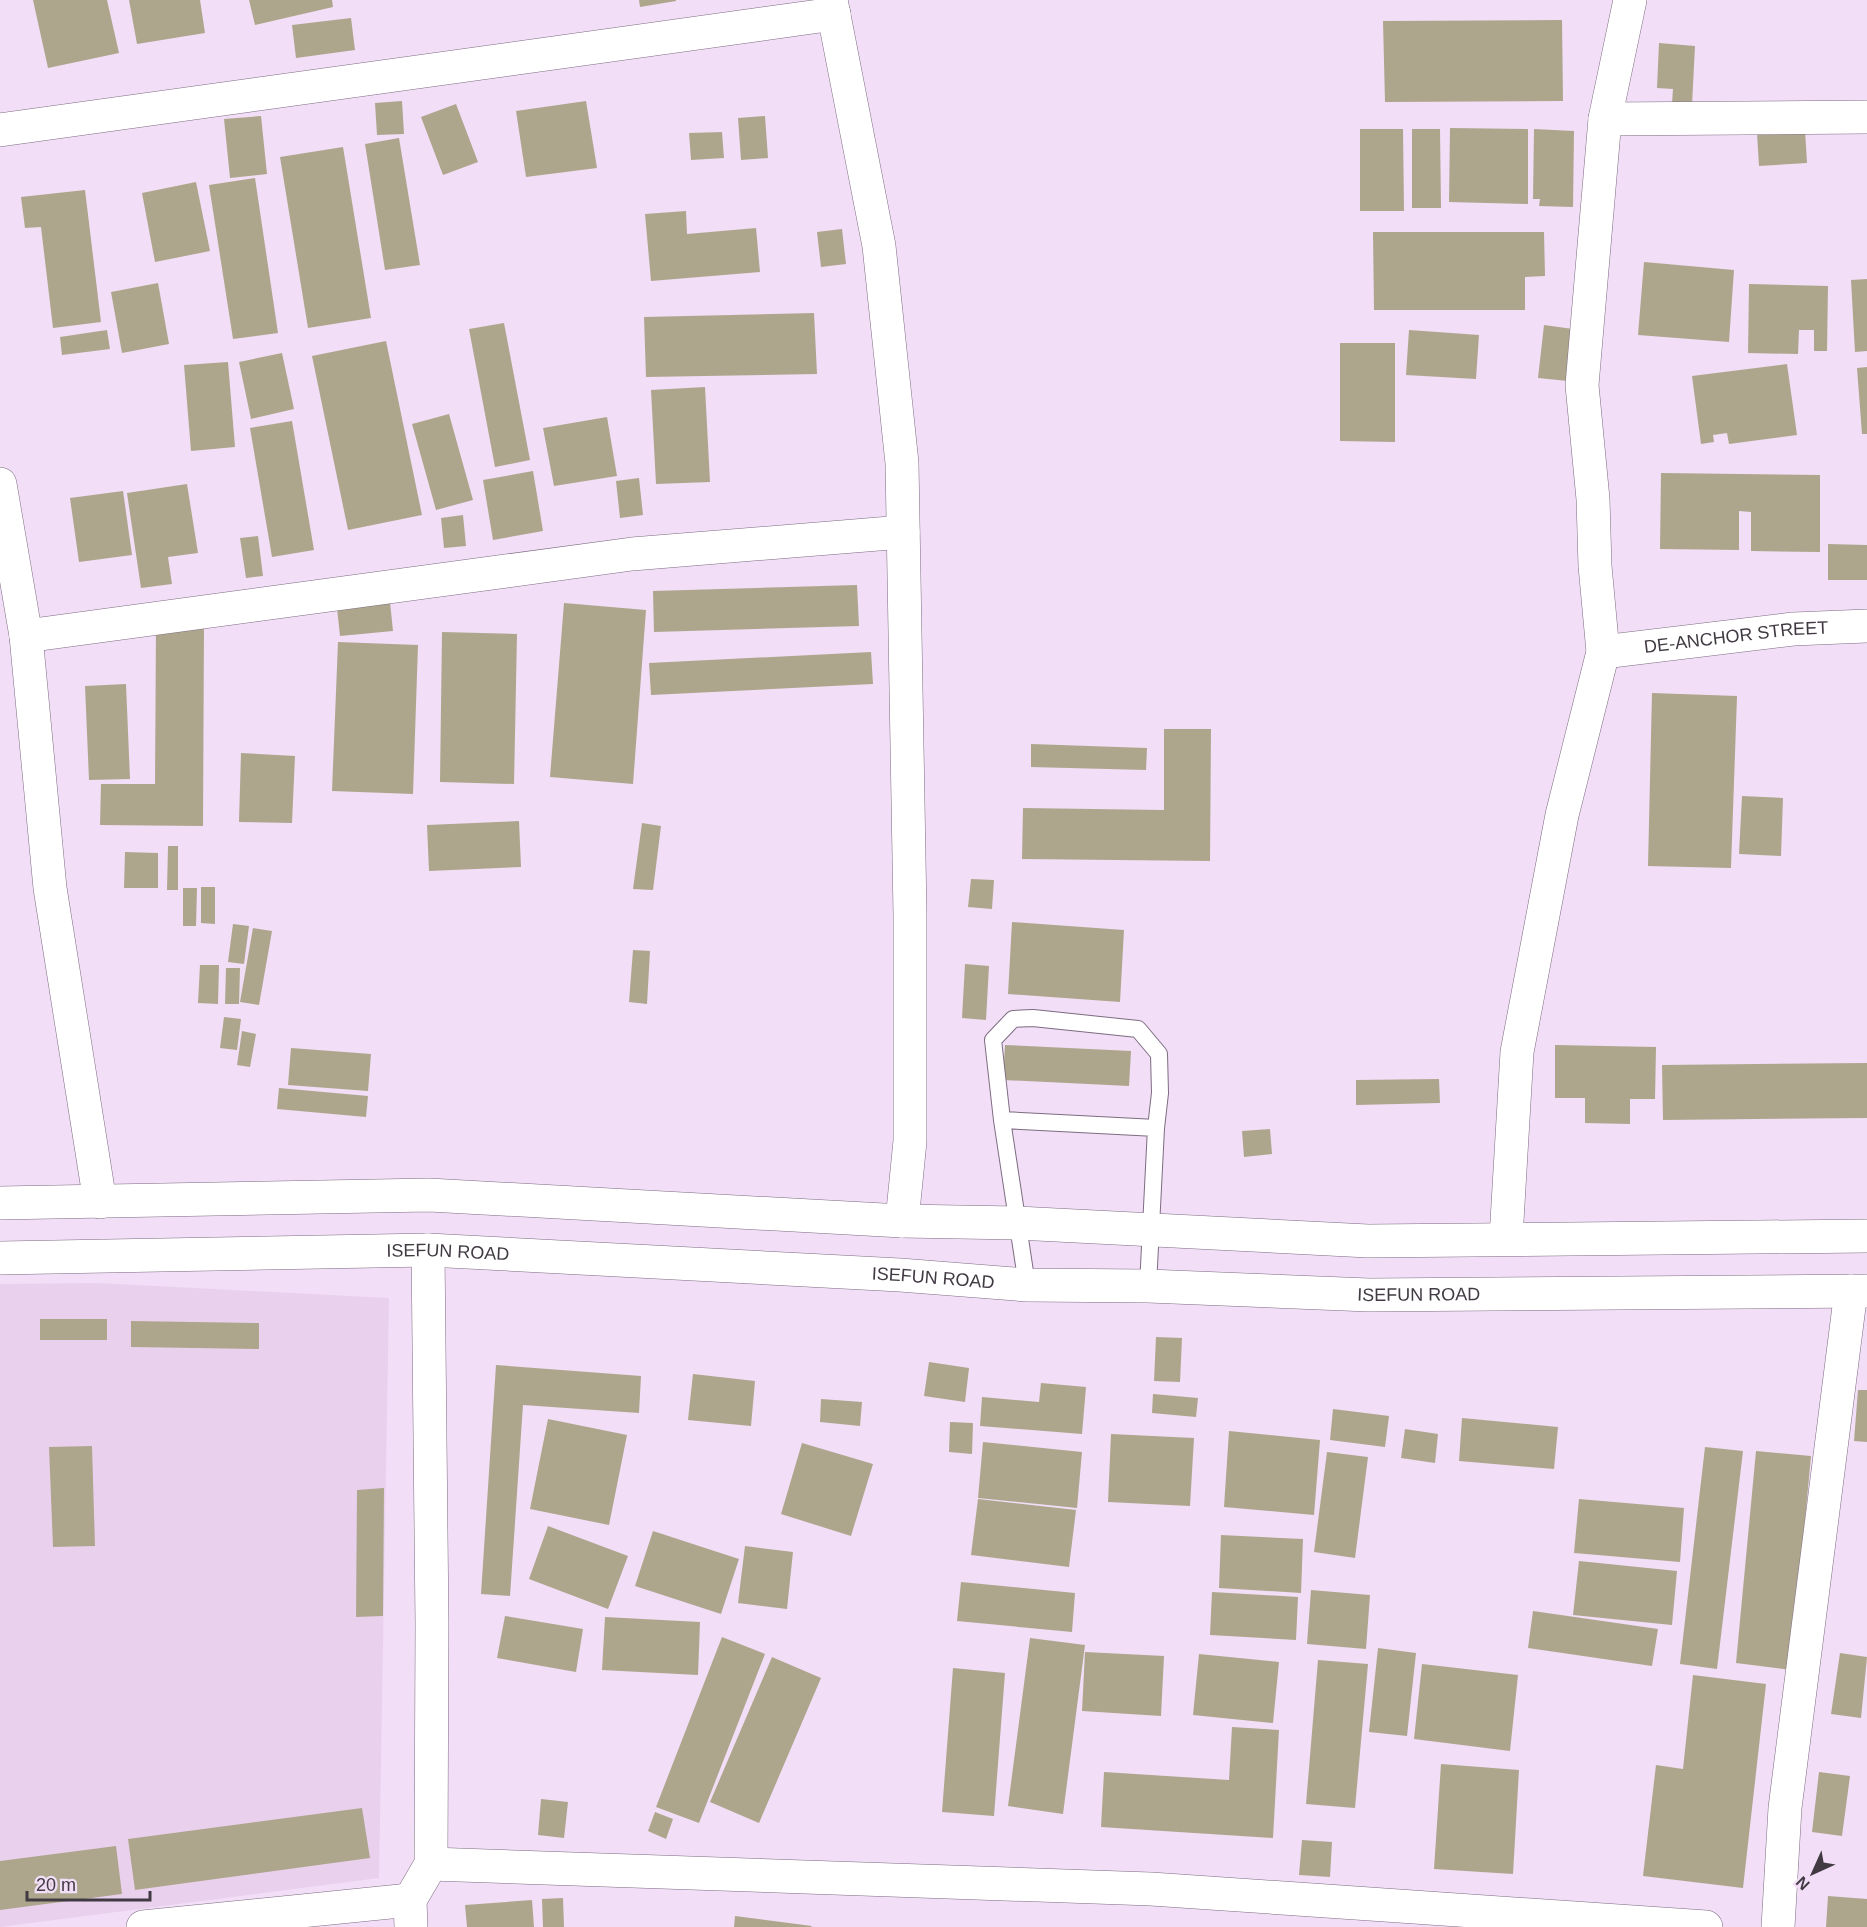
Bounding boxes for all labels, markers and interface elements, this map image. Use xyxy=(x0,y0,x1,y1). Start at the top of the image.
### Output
street label: DE-ANCHOR STREET xyxy=(1643,618,1829,657)
street label: ISEFUN ROAD xyxy=(386,1240,510,1264)
street label: ISEFUN ROAD xyxy=(871,1264,995,1292)
street label: ISEFUN ROAD xyxy=(1357,1284,1480,1305)
north arrow xyxy=(1783,1843,1843,1903)
scale bar xyxy=(27,1864,150,1902)
text: N xyxy=(1793,1873,1813,1893)
text: 20 m xyxy=(36,1875,76,1895)

